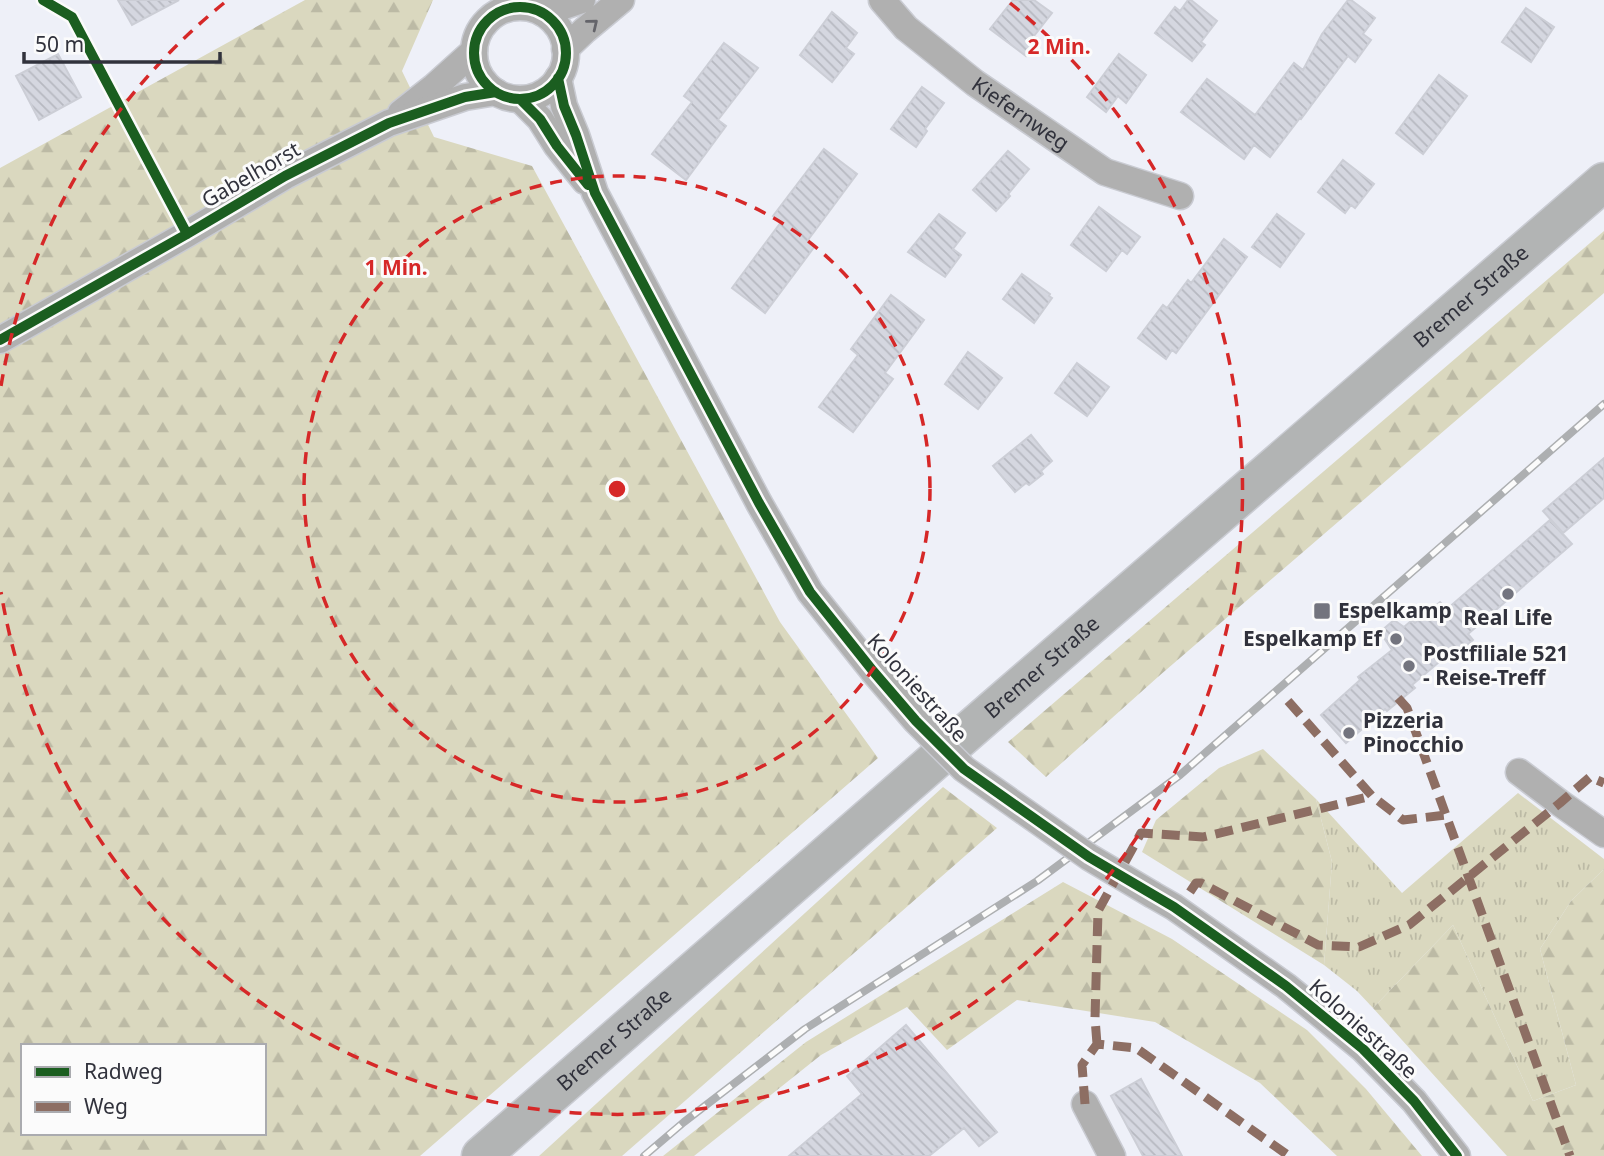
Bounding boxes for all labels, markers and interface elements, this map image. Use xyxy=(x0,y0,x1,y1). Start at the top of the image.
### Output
one-way arrow xyxy=(584,20,597,32)
scale bar xyxy=(24,21,220,65)
text: 50 m xyxy=(35,30,84,58)
text: 2 Min. xyxy=(1027,32,1091,60)
street label: Kiefernweg xyxy=(967,70,1075,156)
street label: Gabelhorst xyxy=(196,134,305,214)
street label: Bremer Straße xyxy=(1407,238,1534,354)
text: 1 Min. xyxy=(364,253,428,281)
centre of rings xyxy=(605,477,629,501)
marker: Real Life xyxy=(1500,586,1516,602)
place label: Espelkamp xyxy=(1338,596,1452,624)
marker: Espelkamp xyxy=(1312,601,1332,621)
place label: Real Life xyxy=(1463,603,1553,631)
street label: Bremer Straße xyxy=(978,609,1105,724)
place label: Espelkamp Ef xyxy=(1243,624,1384,652)
street label: Koloniestraße xyxy=(862,627,974,748)
marker: Espelkamp Ef xyxy=(1388,631,1404,647)
place label: Postfiliale 521 - Reise-Treff xyxy=(1423,639,1569,691)
marker: Postfiliale 521 - Reise-Treff xyxy=(1401,658,1417,674)
place label: Pizzeria Pinocchio xyxy=(1363,706,1464,758)
marker: Pizzeria Pinocchio xyxy=(1341,725,1357,741)
street label: Koloniestraße xyxy=(1303,972,1424,1084)
street label: Bremer Straße xyxy=(550,981,677,1097)
legend xyxy=(21,1044,266,1135)
text: Radweg xyxy=(84,1057,163,1085)
text: Weg xyxy=(84,1092,128,1120)

